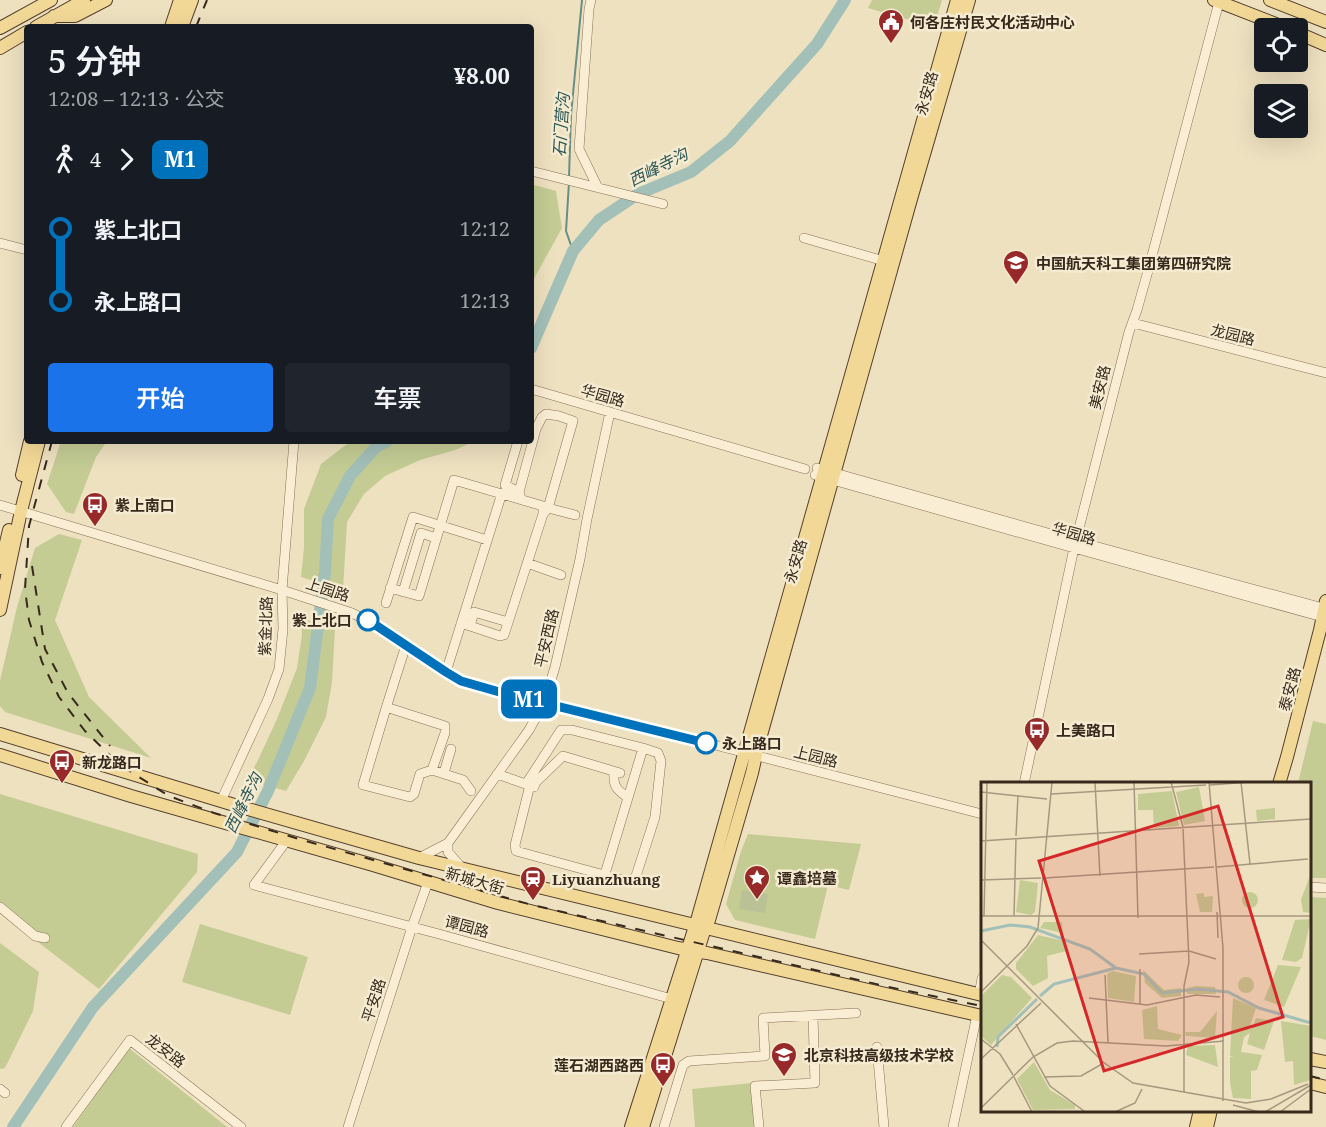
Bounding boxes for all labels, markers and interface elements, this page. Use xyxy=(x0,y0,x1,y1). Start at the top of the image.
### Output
public building icon: 何各庄村民文化活动中心 xyxy=(876,7,906,45)
place label: 何各庄村民文化活动中心 xyxy=(910,12,1075,32)
map controls xyxy=(1254,18,1308,138)
button: locate xyxy=(1254,18,1308,72)
text: 5 分钟 xyxy=(48,38,141,83)
text: ¥8.00 xyxy=(454,60,510,90)
street label: 永安路 xyxy=(910,69,942,117)
button: layers xyxy=(1254,84,1308,138)
text: 12:08 – 12:13 · 公交 xyxy=(48,85,225,112)
water label: 石门营沟 xyxy=(548,90,574,158)
water label: 西峰寺沟 xyxy=(624,142,693,191)
icon: walk xyxy=(48,143,81,176)
icon: forward xyxy=(110,143,143,176)
text: M1 xyxy=(164,145,196,173)
text: 4 xyxy=(90,146,101,173)
text: 紫上北口 xyxy=(94,214,182,244)
text: 12:12 xyxy=(460,215,510,242)
school or university icon: 中国航天科工集团第四研究院 xyxy=(1001,248,1031,286)
place label: 中国航天科工集团第四研究院 xyxy=(1036,253,1231,273)
text: 永上路口 xyxy=(94,286,182,316)
text: 12:13 xyxy=(460,287,510,314)
street label: 龙园路 xyxy=(1209,319,1257,349)
button: 开始 xyxy=(48,363,273,432)
button: 车票 xyxy=(285,363,510,432)
street label: 美安路 xyxy=(1084,363,1114,411)
street label: 华园路 xyxy=(579,379,627,411)
bus stop icon: 紫上南口 xyxy=(80,490,110,528)
place label: 紫上南口 xyxy=(115,495,175,515)
street label: 华园路 xyxy=(1050,517,1098,549)
street label: 永安路 xyxy=(779,537,811,585)
street label: 上园路 xyxy=(304,573,352,605)
street label: 紫金北路 xyxy=(254,596,276,656)
street label: 平安西路 xyxy=(530,607,562,669)
marker: 紫上北口 xyxy=(357,609,379,631)
place label: 紫上北口 xyxy=(292,610,352,630)
street label: 泰安路 xyxy=(1274,665,1304,713)
line badge: M1 xyxy=(502,680,556,718)
text: M1 xyxy=(513,685,545,713)
bus stop icon: 上美路口 xyxy=(1022,715,1052,753)
place label: 上美路口 xyxy=(1056,720,1116,740)
marker: 永上路口 xyxy=(695,732,717,754)
place label: 永上路口 xyxy=(722,733,782,753)
street label: 上园路 xyxy=(792,741,840,771)
bus stop icon: 新龙路口 xyxy=(47,747,77,785)
place label: 新龙路口 xyxy=(82,752,142,772)
water label: 西峰寺沟 xyxy=(219,768,268,837)
inset map xyxy=(981,782,1311,1112)
street label: 新城大街 xyxy=(443,862,507,898)
place icon: 谭鑫培墓 xyxy=(742,863,772,901)
station icon: Liyuanzhuang xyxy=(518,864,548,902)
place label: 谭鑫培墓 xyxy=(777,868,837,888)
place label: Liyuanzhuang xyxy=(552,869,661,889)
street label: 谭园路 xyxy=(443,911,491,941)
street label: 平安路 xyxy=(357,976,389,1024)
street label: 龙安路 xyxy=(142,1028,190,1072)
school or university icon: 北京科技高级技术学校 xyxy=(769,1040,799,1078)
place label: 北京科技高级技术学校 xyxy=(804,1045,954,1065)
bus stop icon: 莲石湖西路西 xyxy=(648,1050,678,1088)
place label: 莲石湖西路西 xyxy=(554,1055,644,1075)

